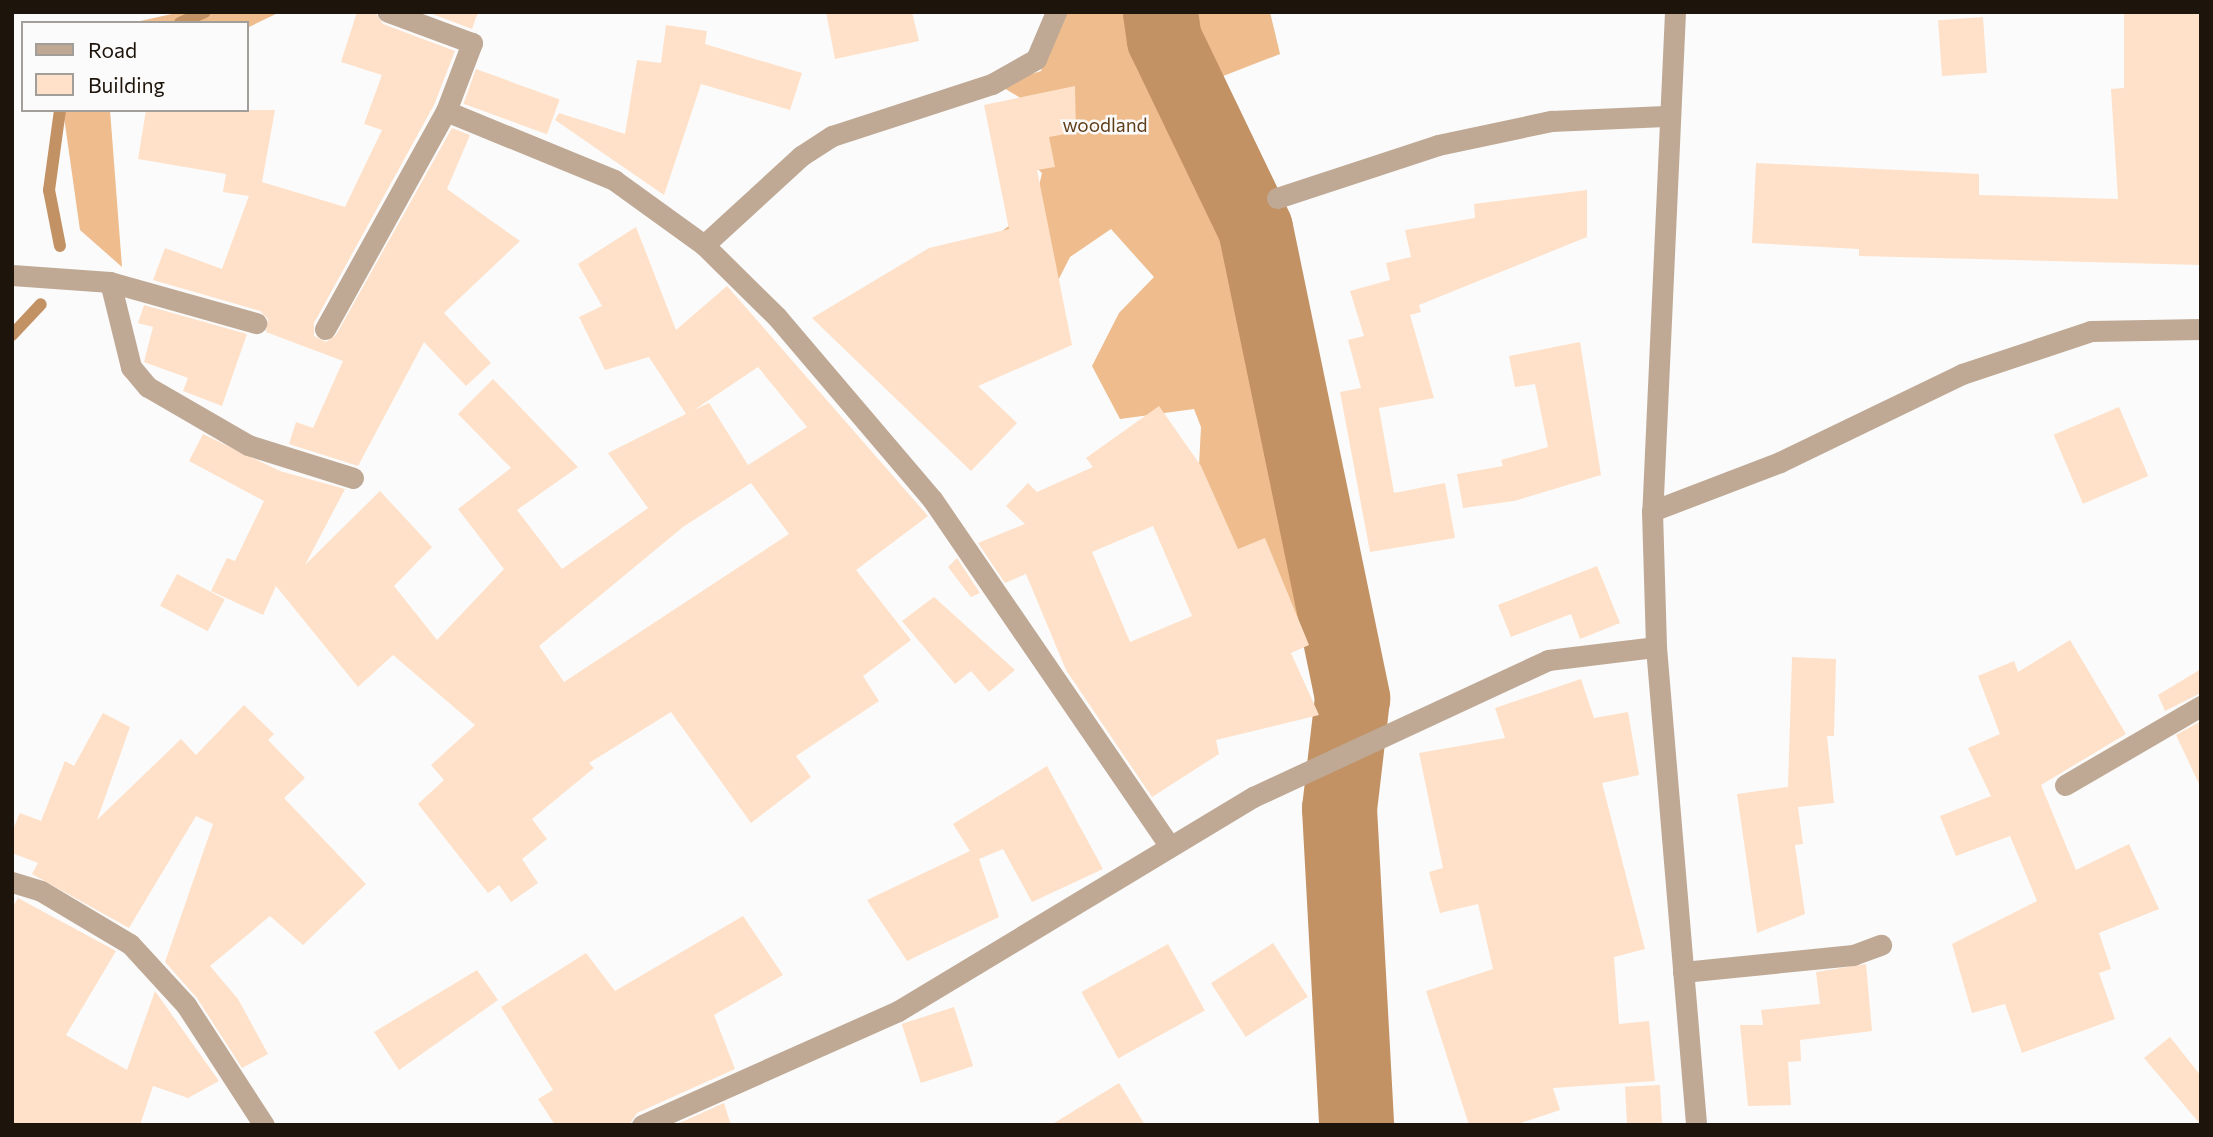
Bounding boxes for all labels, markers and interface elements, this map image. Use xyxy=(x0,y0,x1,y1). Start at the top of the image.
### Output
legend xyxy=(21,21,248,112)
text: Road xyxy=(88,37,137,62)
text: Building xyxy=(88,72,165,97)
park label: woodland xyxy=(1062,114,1148,136)

